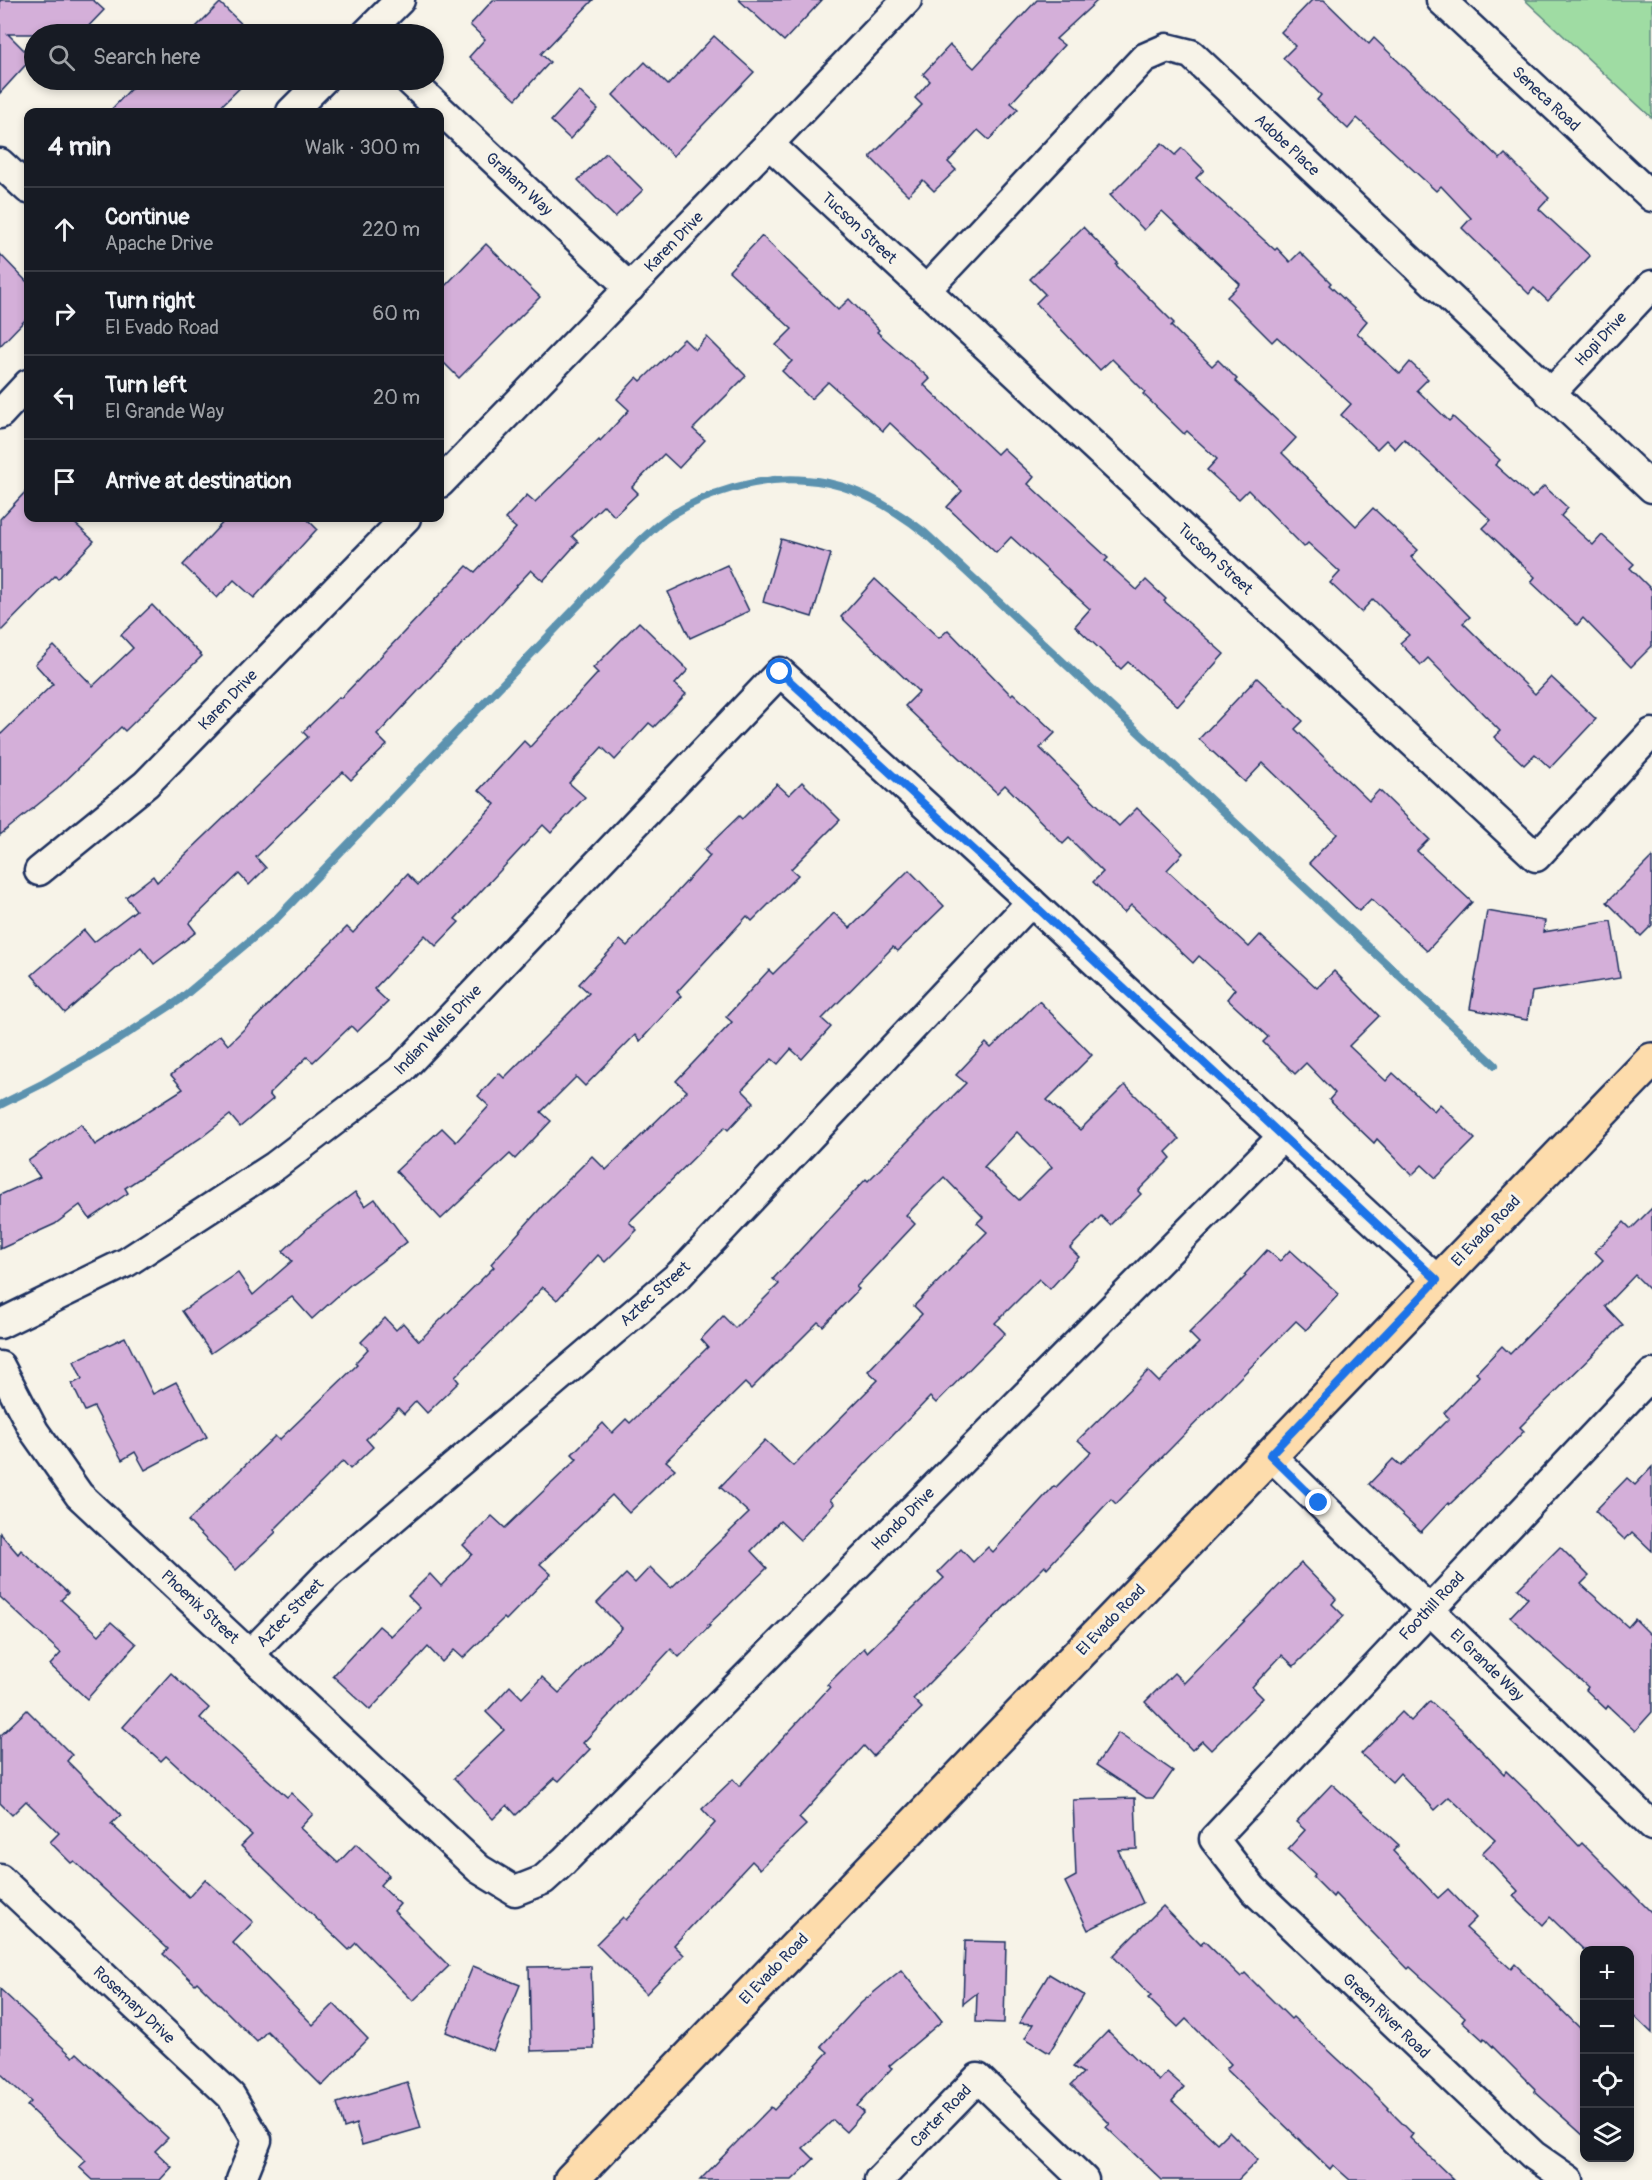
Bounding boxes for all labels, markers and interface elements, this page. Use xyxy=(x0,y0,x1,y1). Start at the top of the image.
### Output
search box xyxy=(24,24,444,90)
icon: search xyxy=(45,41,78,74)
text: Search here xyxy=(93,43,200,71)
street label: Seneca Road xyxy=(1508,62,1584,136)
street label: Adobe Place xyxy=(1250,110,1324,180)
text: 4 min xyxy=(48,131,111,163)
text: Walk · 300 m xyxy=(305,135,420,160)
street label: Graham Way xyxy=(481,148,557,220)
street label: Tucson Street xyxy=(817,188,901,268)
text: Continue xyxy=(105,203,189,231)
street label: Karen Drive xyxy=(640,207,708,277)
icon: ahead xyxy=(48,213,81,246)
text: 220 m xyxy=(362,217,420,242)
text: Apache Drive xyxy=(105,231,213,256)
text: Turn right xyxy=(105,287,195,315)
icon: right xyxy=(48,297,81,330)
text: 60 m xyxy=(373,301,420,326)
street label: Hopi Drive xyxy=(1571,308,1631,370)
text: El Evado Road xyxy=(105,315,219,340)
text: Turn left xyxy=(105,371,187,399)
icon: left xyxy=(48,381,81,414)
text: 20 m xyxy=(373,385,420,410)
text: El Grande Way xyxy=(105,399,224,424)
icon: arrive xyxy=(48,465,81,498)
text: Arrive at destination xyxy=(105,467,291,495)
street label: Tucson Street xyxy=(1173,519,1257,599)
route start xyxy=(766,658,792,684)
street label: Karen Drive xyxy=(194,665,262,735)
street label: Indian Wells Drive xyxy=(390,981,486,1079)
street label: El Evado Road xyxy=(1447,1191,1525,1271)
street label: Aztec Street xyxy=(616,1257,695,1331)
street label: Hondo Drive xyxy=(867,1483,939,1555)
route end xyxy=(1305,1489,1331,1515)
street label: Phoenix Street xyxy=(157,1566,244,1649)
street label: Foothill Road xyxy=(1395,1567,1469,1645)
street label: Aztec Street xyxy=(252,1574,328,1652)
street label: El Evado Road xyxy=(1072,1580,1150,1660)
street label: El Grande Way xyxy=(1446,1625,1528,1705)
street label: El Evado Road xyxy=(735,1929,813,2009)
map controls xyxy=(1580,1946,1634,2162)
button: + xyxy=(1580,1946,1634,2000)
street label: Rosemary Drive xyxy=(89,1962,179,2048)
street label: Green River Road xyxy=(1338,1969,1434,2063)
button: − xyxy=(1580,2000,1634,2054)
button: locate xyxy=(1580,2054,1634,2108)
street label: Carter Road xyxy=(906,2080,976,2152)
button: layers xyxy=(1580,2108,1634,2162)

